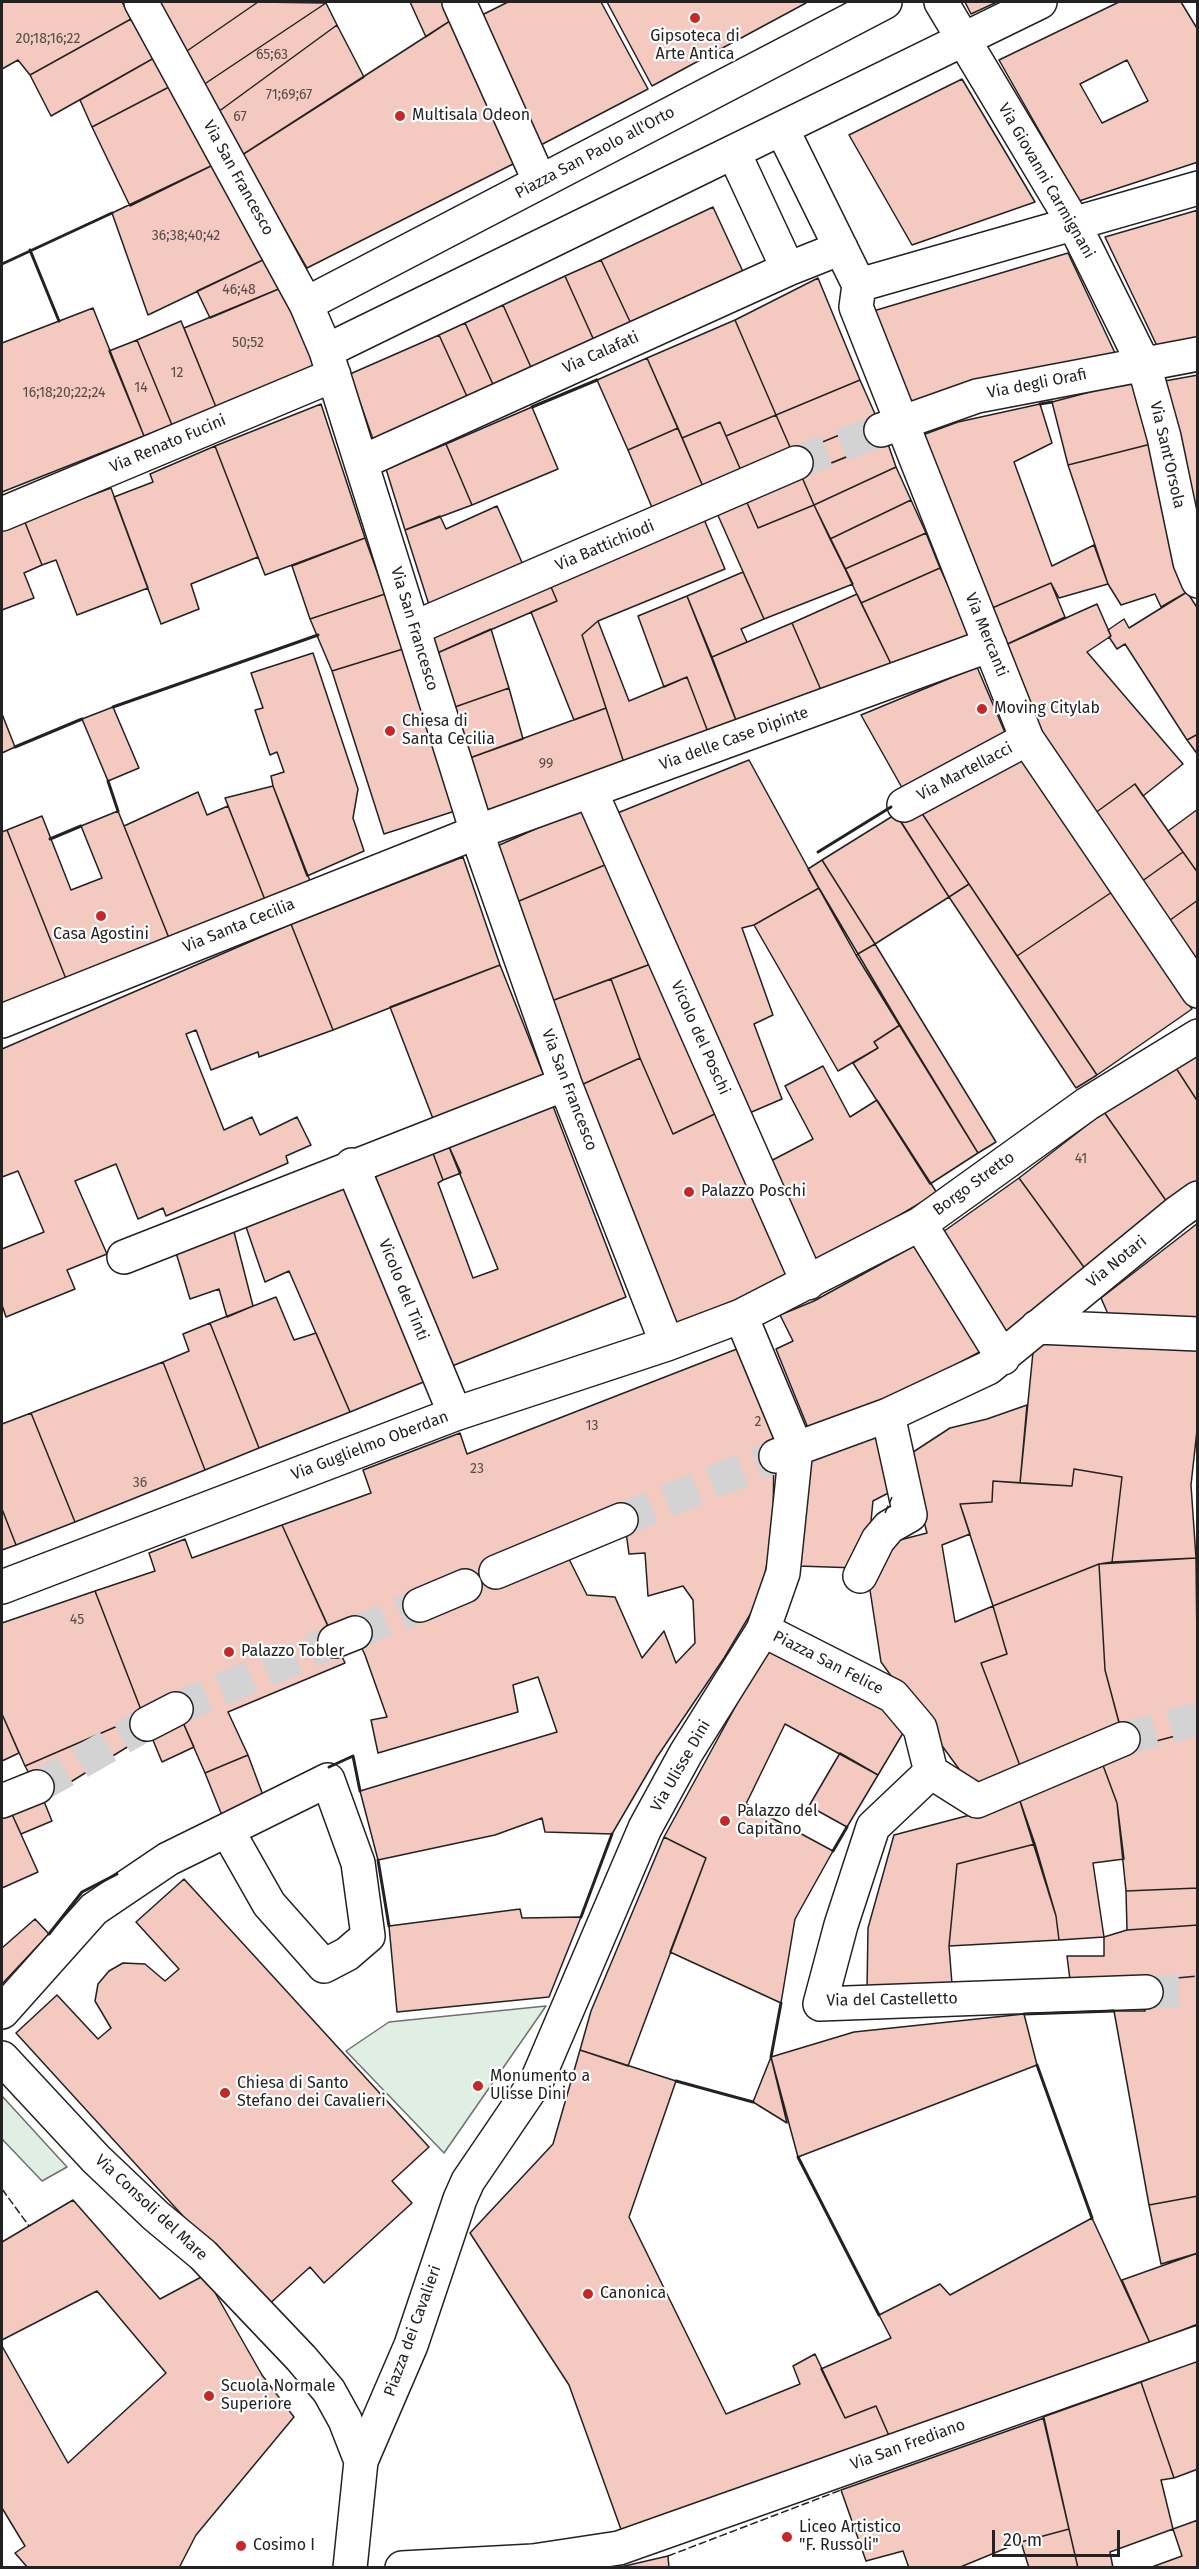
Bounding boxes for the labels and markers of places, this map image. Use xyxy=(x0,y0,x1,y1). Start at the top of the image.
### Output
marker: Gipsoteca di Arte Antica xyxy=(688,11,702,25)
place label: Gipsoteca di Arte Antica xyxy=(650,27,740,65)
place label: Multisala Odeon xyxy=(412,106,530,126)
marker: Multisala Odeon xyxy=(393,109,407,123)
place label: Moving Citylab xyxy=(994,699,1100,719)
marker: Moving Citylab xyxy=(975,702,989,716)
place label: Chiesa di Santa Cecilia xyxy=(402,712,495,750)
marker: Chiesa di Santa Cecilia xyxy=(383,724,397,738)
marker: Casa Agostini xyxy=(94,909,108,923)
place label: Casa Agostini xyxy=(53,925,149,945)
place label: Palazzo Poschi xyxy=(701,1182,806,1202)
marker: Palazzo Poschi xyxy=(682,1185,696,1199)
place label: Palazzo Tobler xyxy=(241,1642,344,1662)
marker: Palazzo Tobler xyxy=(222,1645,236,1659)
place label: Palazzo del Capitano xyxy=(737,1802,818,1840)
marker: Palazzo del Capitano xyxy=(718,1814,732,1828)
place label: Monumento a Ulisse Dini xyxy=(490,2067,590,2105)
place label: Chiesa di Santo Stefano dei Cavalieri xyxy=(237,2074,386,2112)
marker: Monumento a Ulisse Dini xyxy=(471,2079,485,2093)
marker: Chiesa di Santo Stefano dei Cavalieri xyxy=(218,2086,232,2100)
place label: Canonica xyxy=(600,2284,666,2304)
marker: Canonica xyxy=(581,2287,595,2301)
place label: Scuola Normale Superiore xyxy=(221,2377,335,2415)
marker: Scuola Normale Superiore xyxy=(202,2389,216,2403)
place label: Liceo Artistico "F. Russoli" xyxy=(799,2518,901,2556)
marker: Liceo Artistico "F. Russoli" xyxy=(780,2530,794,2544)
place label: Cosimo I xyxy=(253,2536,315,2556)
marker: Cosimo I xyxy=(234,2539,248,2553)

